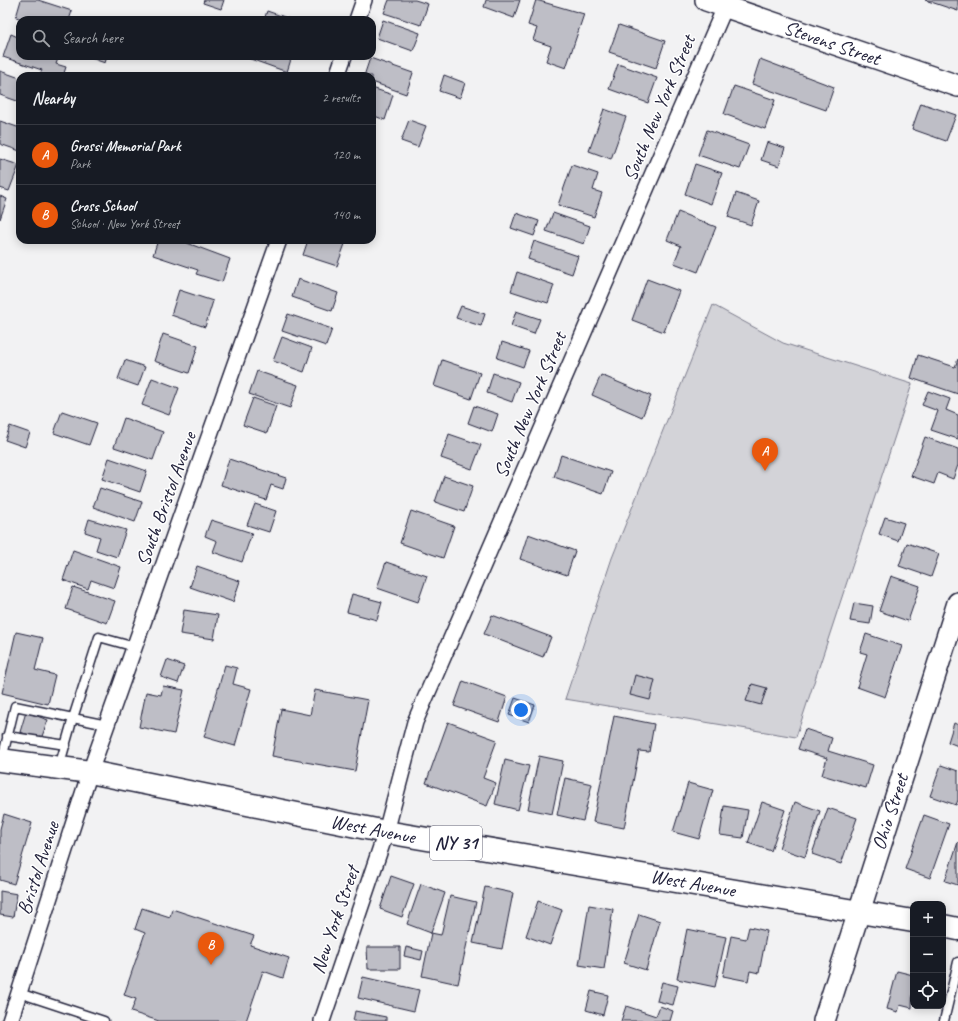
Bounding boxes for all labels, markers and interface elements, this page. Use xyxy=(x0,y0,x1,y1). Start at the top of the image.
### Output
street label: Stevens Street xyxy=(781,15,886,72)
search box xyxy=(16,16,376,60)
icon: search xyxy=(30,27,52,49)
text: Search here xyxy=(62,29,123,48)
street label: South New York Street xyxy=(617,29,702,185)
text: Nearby xyxy=(32,88,75,109)
text: 2 results xyxy=(322,90,360,106)
text: Grossi Memorial Park xyxy=(70,137,181,156)
text: A xyxy=(42,147,48,163)
text: 120 m xyxy=(332,147,360,163)
text: Park xyxy=(70,156,91,172)
text: Cross School xyxy=(70,197,135,216)
text: B xyxy=(42,207,48,223)
text: 140 m xyxy=(332,207,360,223)
text: School · New York Street xyxy=(70,216,179,232)
street label: South New York Street xyxy=(488,326,573,482)
street label: South Bristol Avenue xyxy=(130,427,202,569)
pin: A xyxy=(752,438,778,471)
your location xyxy=(511,700,531,720)
street label: Ohio Street xyxy=(866,769,915,853)
street label: West Avenue xyxy=(329,809,419,850)
street label: Bristol Avenue xyxy=(11,817,65,918)
road number: NY 31 xyxy=(430,826,482,860)
street label: New York Street xyxy=(305,860,366,977)
street label: West Avenue xyxy=(649,863,739,903)
map controls xyxy=(910,901,946,1009)
button: + xyxy=(910,901,946,937)
pin: B xyxy=(198,932,224,965)
button: − xyxy=(910,937,946,973)
button: locate xyxy=(910,973,946,1009)

